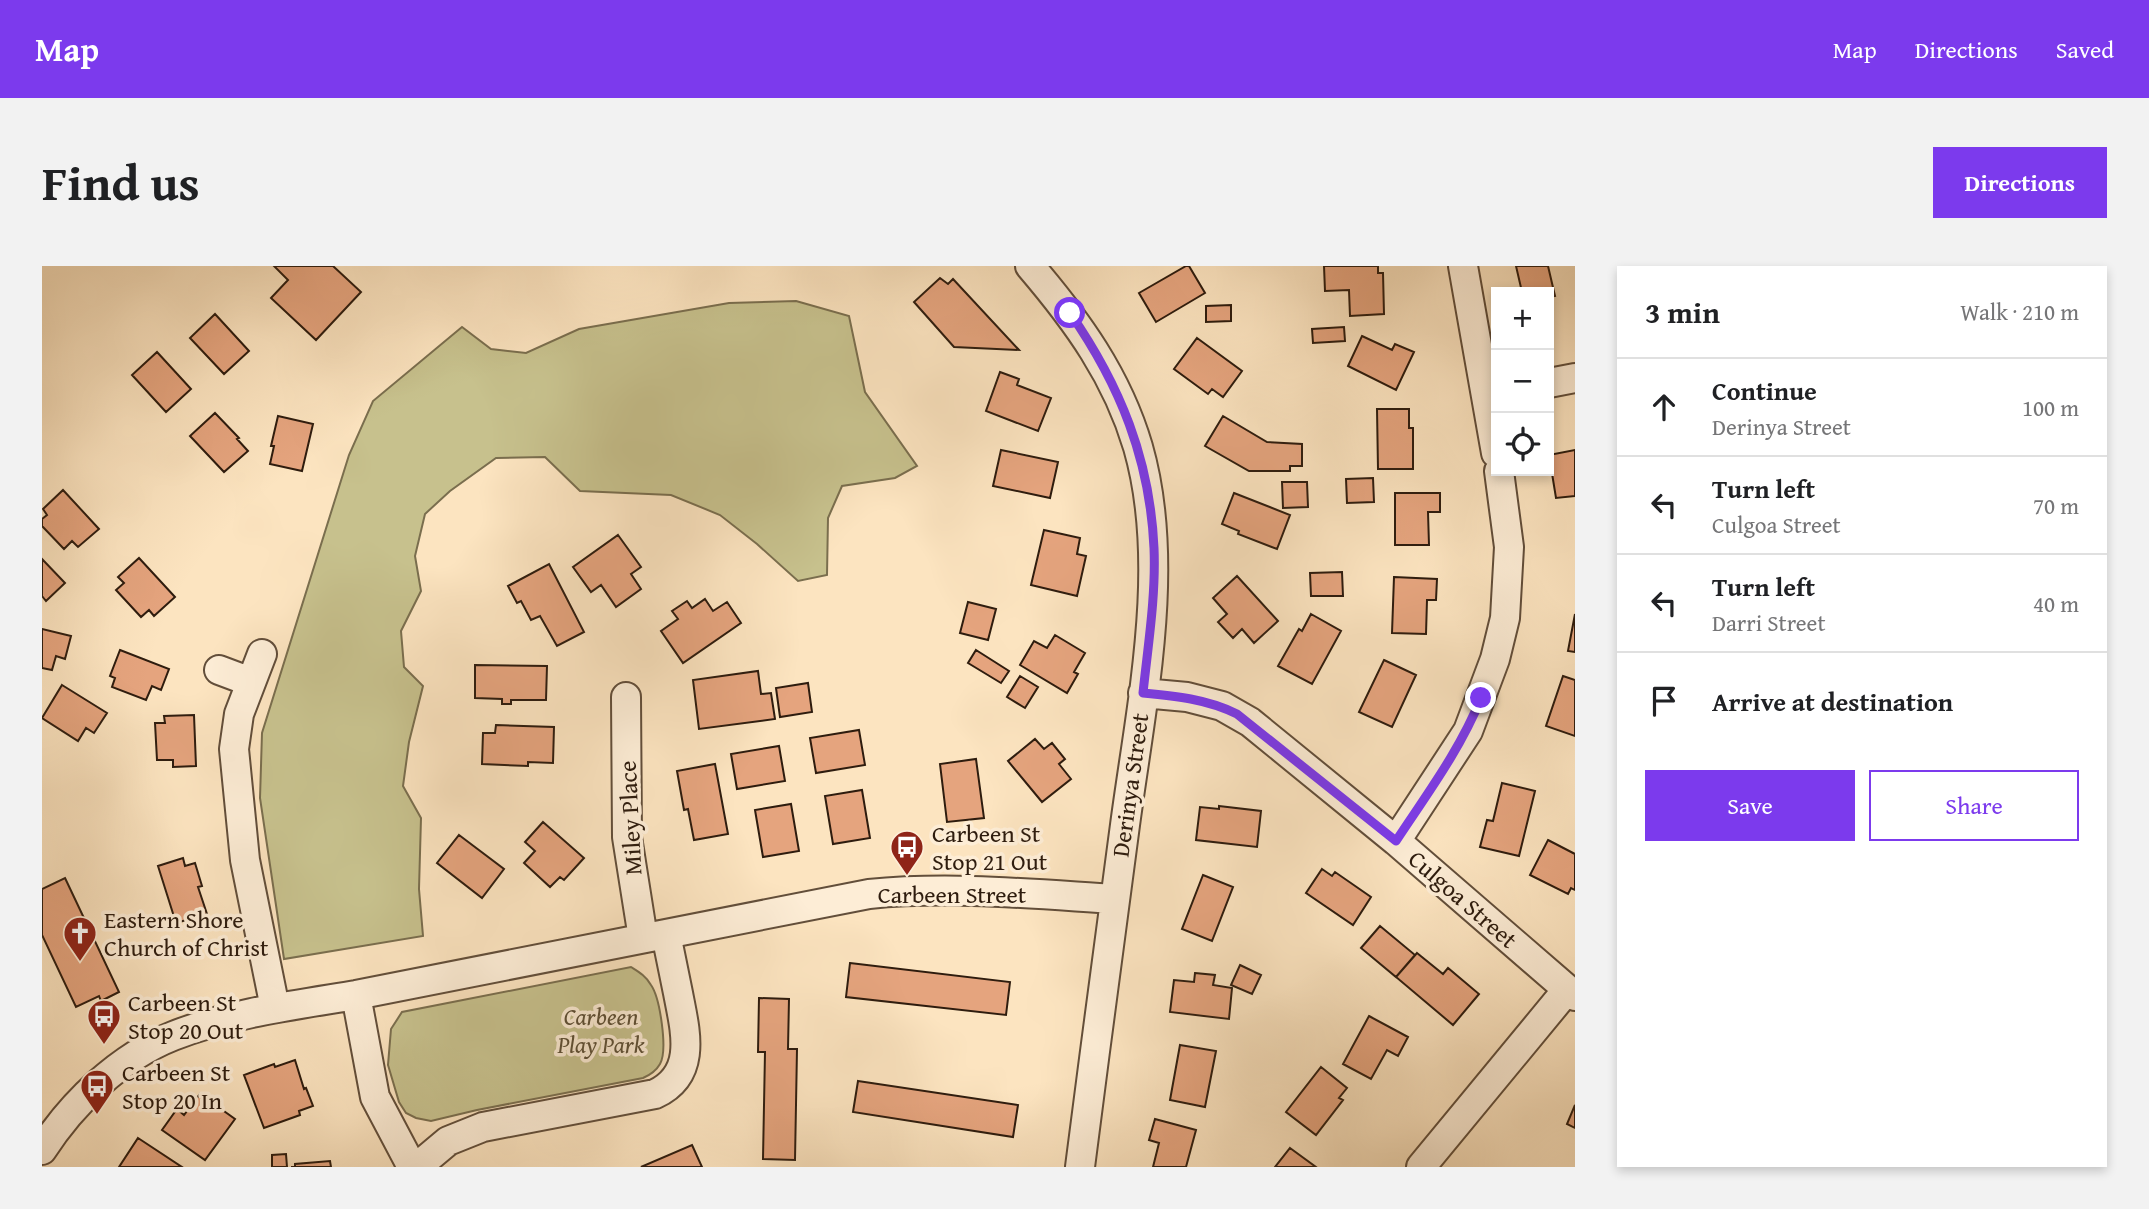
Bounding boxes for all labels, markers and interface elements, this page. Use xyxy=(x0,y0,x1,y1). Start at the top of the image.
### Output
text: Map xyxy=(35,25,99,73)
text: Map xyxy=(1833,32,1877,67)
text: Directions xyxy=(1915,32,2018,67)
text: Saved xyxy=(2056,32,2114,67)
text: Find us xyxy=(42,146,200,218)
button: Directions xyxy=(1933,147,2107,218)
map controls xyxy=(1491,287,1554,476)
button: + xyxy=(1491,287,1554,350)
text: 3 min xyxy=(1645,290,1720,334)
text: Walk · 210 m xyxy=(1960,295,2079,328)
route start xyxy=(1054,297,1085,328)
button: − xyxy=(1491,350,1554,413)
text: Continue xyxy=(1712,371,1817,410)
icon: ahead xyxy=(1645,388,1683,426)
text: 100 m xyxy=(2022,391,2079,424)
text: Derinya Street xyxy=(1712,410,1851,443)
button: locate xyxy=(1491,413,1554,476)
text: Turn left xyxy=(1712,469,1815,508)
icon: left xyxy=(1645,486,1683,524)
text: 70 m xyxy=(2033,489,2079,522)
text: Culgoa Street xyxy=(1712,508,1841,541)
text: Turn left xyxy=(1712,567,1815,606)
icon: left xyxy=(1645,584,1683,622)
text: 40 m xyxy=(2033,587,2079,620)
text: Darri Street xyxy=(1712,606,1826,639)
route end xyxy=(1465,682,1496,713)
icon: arrive xyxy=(1645,682,1683,720)
text: Arrive at destination xyxy=(1712,682,1953,721)
street label: Derinya Street xyxy=(1103,710,1157,859)
street label: Miley Place xyxy=(610,760,650,876)
button: Save xyxy=(1645,770,1855,841)
button: Share xyxy=(1869,770,2079,841)
place label: Carbeen St Stop 21 Out xyxy=(932,816,1048,879)
bus stop icon: Carbeen St Stop 21 Out xyxy=(888,828,926,877)
street label: Culgoa Street xyxy=(1401,842,1526,957)
street label: Carbeen Street xyxy=(878,877,1027,912)
place label: Eastern Shore Church of Christ xyxy=(104,902,269,965)
church icon: Eastern Shore Church of Christ xyxy=(61,914,99,963)
place label: Carbeen St Stop 20 Out xyxy=(128,985,244,1048)
bus stop icon: Carbeen St Stop 20 Out xyxy=(85,997,123,1046)
park label: Carbeen Play Park xyxy=(556,999,645,1062)
place label: Carbeen St Stop 20 In xyxy=(122,1055,231,1118)
bus stop icon: Carbeen St Stop 20 In xyxy=(78,1067,116,1116)

